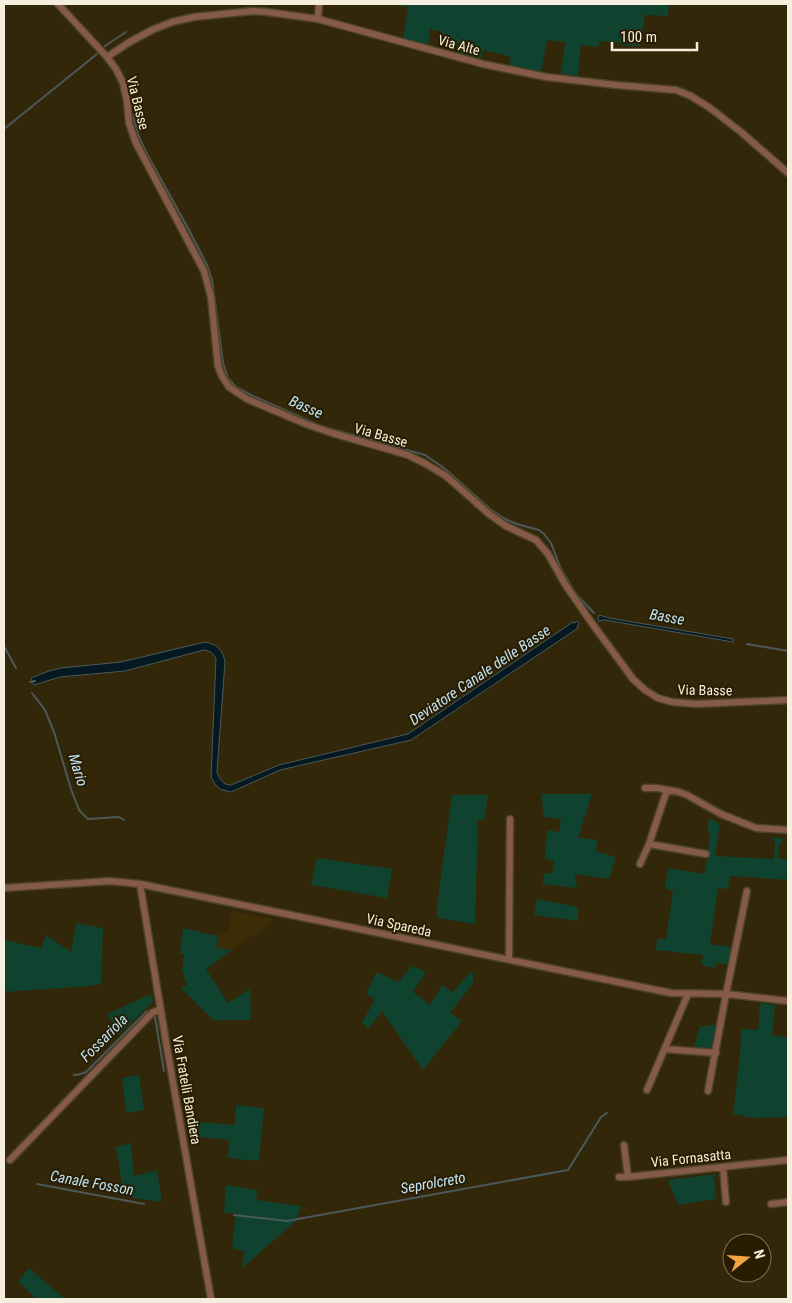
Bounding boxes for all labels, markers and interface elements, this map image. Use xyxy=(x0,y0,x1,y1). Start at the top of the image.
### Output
scale bar xyxy=(612,20,697,52)
text: 100 m xyxy=(620,28,657,46)
street label: Via Alte xyxy=(436,32,482,58)
street label: Via Basse xyxy=(124,75,152,132)
water label: Basse xyxy=(286,392,326,422)
street label: Via Basse xyxy=(353,420,410,450)
water label: Basse xyxy=(648,605,686,629)
water label: Deviatore Canale delle Basse xyxy=(406,621,554,729)
street label: Via Basse xyxy=(678,682,733,698)
water label: Mario xyxy=(65,752,91,788)
street label: Via Spareda xyxy=(365,910,433,940)
water label: Fossariola xyxy=(77,1010,132,1065)
street label: Via Fratelli Bandiera xyxy=(170,1034,204,1146)
street label: Via Fornasatta xyxy=(650,1146,732,1170)
water label: Canale Fosson xyxy=(49,1167,135,1199)
water label: Seprolcreto xyxy=(399,1168,467,1198)
north arrow xyxy=(722,1233,772,1283)
text: N xyxy=(751,1248,768,1261)

